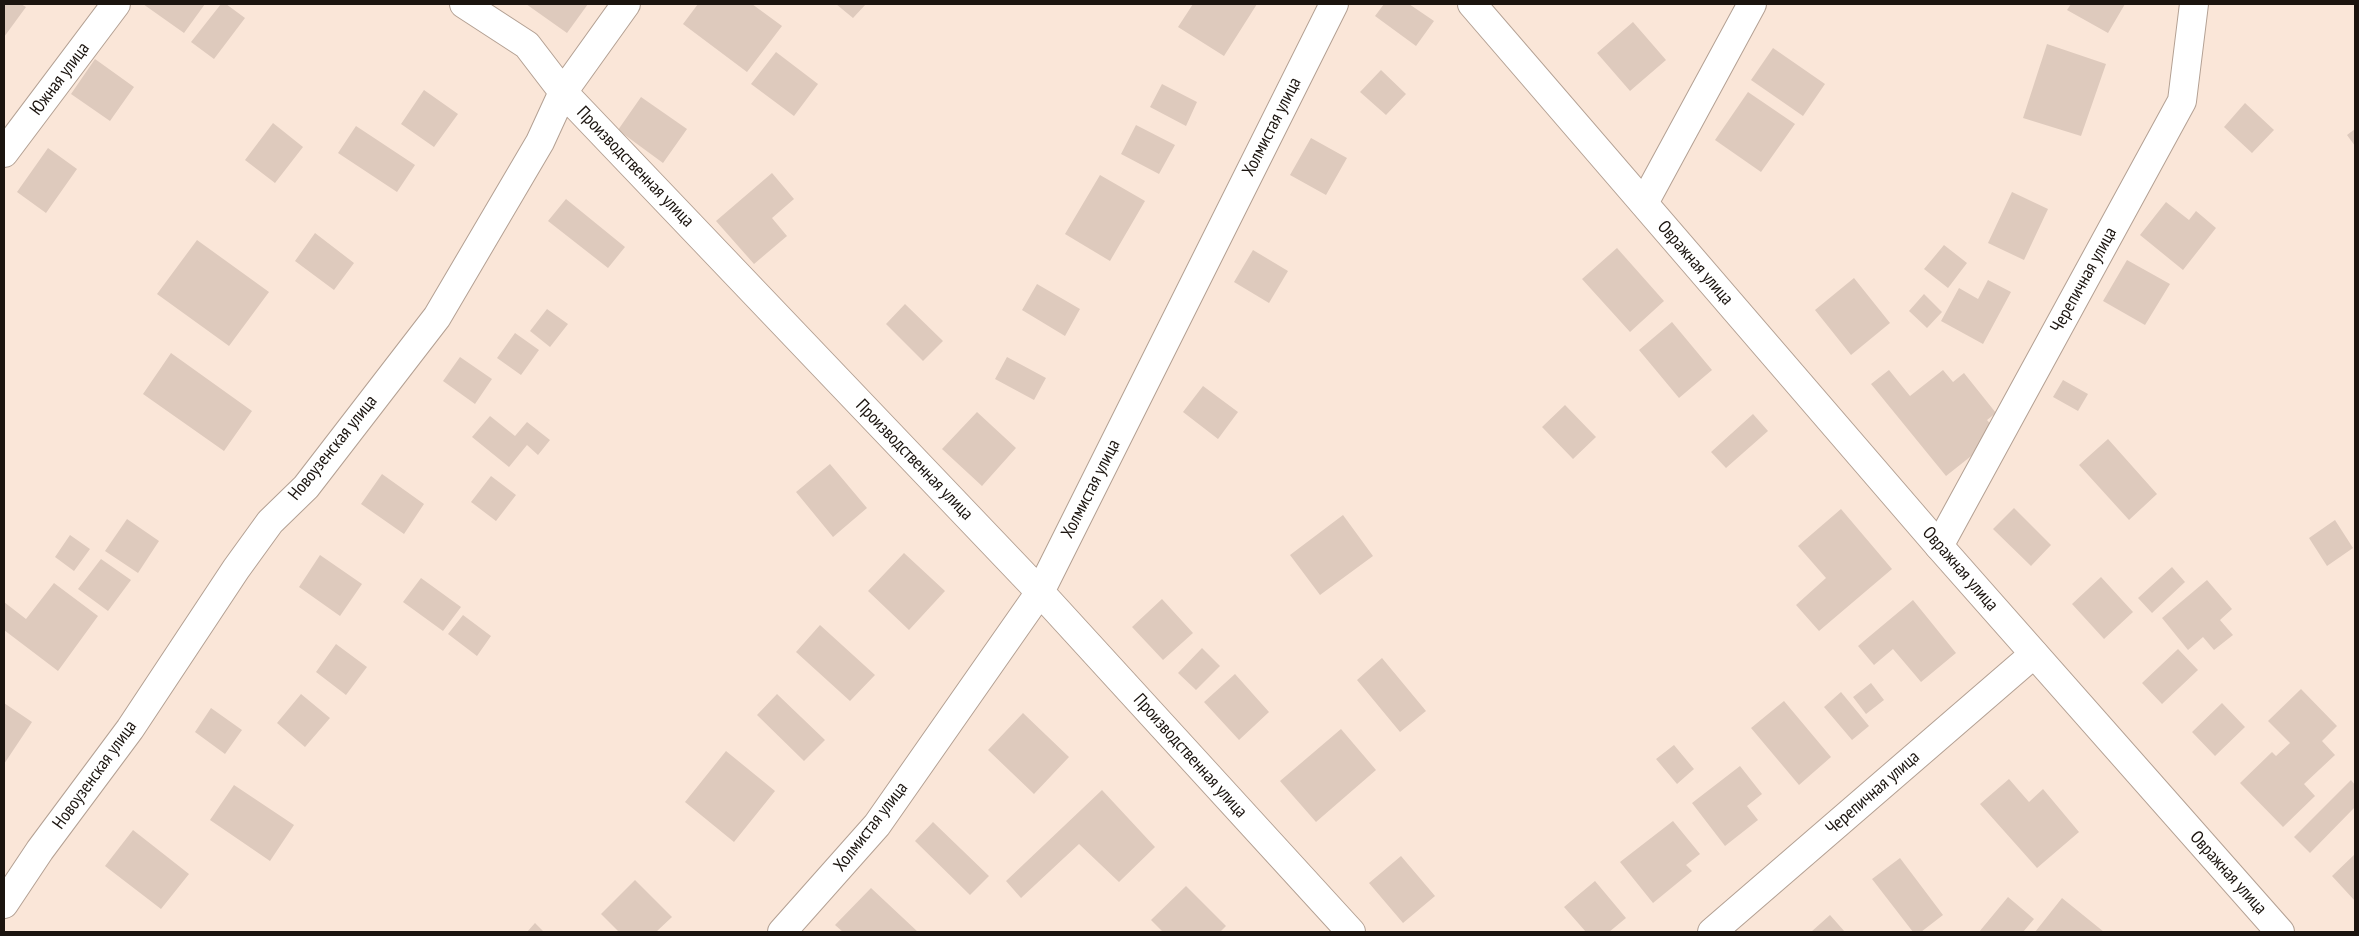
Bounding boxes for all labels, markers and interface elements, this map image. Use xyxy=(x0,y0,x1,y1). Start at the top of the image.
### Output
street label: Южная улица xyxy=(26,38,94,120)
street label: Холмистая улица xyxy=(1238,74,1306,180)
street label: Производственная улица xyxy=(572,102,698,232)
street label: Овражная улица xyxy=(1653,216,1737,310)
street label: Черепичная улица xyxy=(2046,224,2122,336)
street label: Новоузенская улица xyxy=(284,391,382,505)
street label: Производственная улица xyxy=(851,395,977,525)
street label: Холмистая улица xyxy=(1057,436,1125,542)
street label: Овражная улица xyxy=(1918,522,2002,616)
street label: Производственная улица xyxy=(1129,690,1251,822)
street label: Новоузенская улица xyxy=(48,717,142,833)
street label: Черепичная улица xyxy=(1822,746,1924,840)
street label: Холмистая улица xyxy=(829,778,913,876)
street label: Овражная улица xyxy=(2185,827,2271,919)

